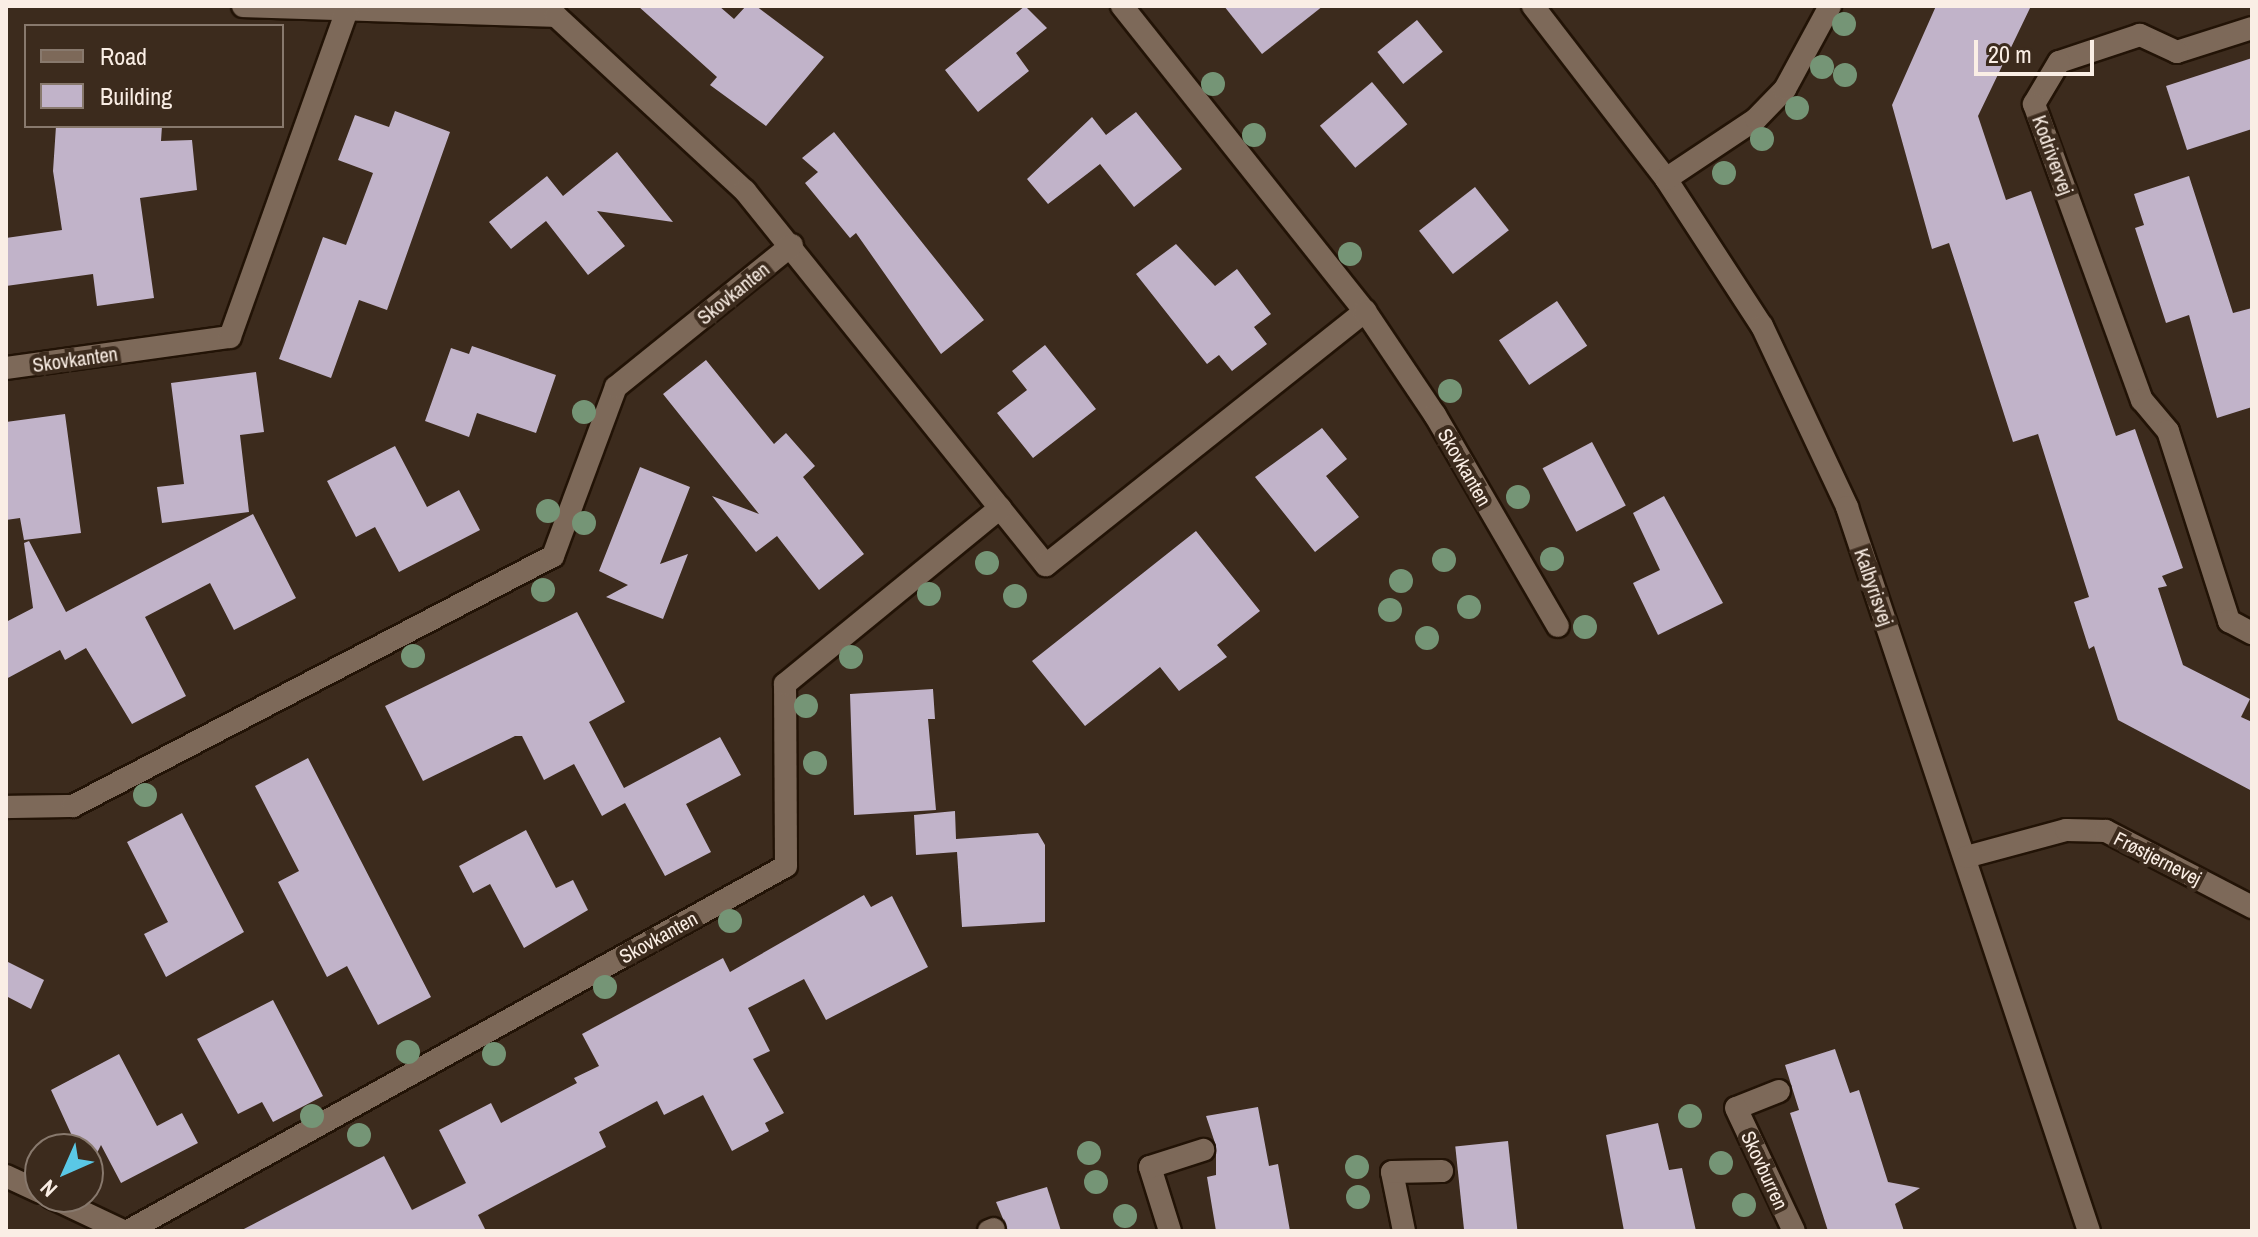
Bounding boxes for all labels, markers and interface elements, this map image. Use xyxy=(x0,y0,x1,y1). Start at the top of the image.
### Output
legend xyxy=(24,24,284,128)
scale bar xyxy=(1978,24,2098,74)
text: 20 m xyxy=(1988,38,2032,70)
text: Road xyxy=(100,40,147,72)
text: Building xyxy=(100,80,172,112)
street label: Kodrivervej xyxy=(2028,112,2078,198)
street label: Skovkanten xyxy=(692,257,774,329)
street label: Skovkanten xyxy=(31,341,119,377)
street label: Skovkanten xyxy=(1433,424,1497,510)
street label: Kalbyrisvej xyxy=(1850,545,1898,629)
street label: Frøstjernevej xyxy=(2110,826,2206,890)
street label: Skovkanten xyxy=(615,906,701,968)
street label: Skovburren xyxy=(1736,1127,1794,1213)
north arrow xyxy=(24,1133,104,1213)
text: N xyxy=(33,1173,64,1204)

